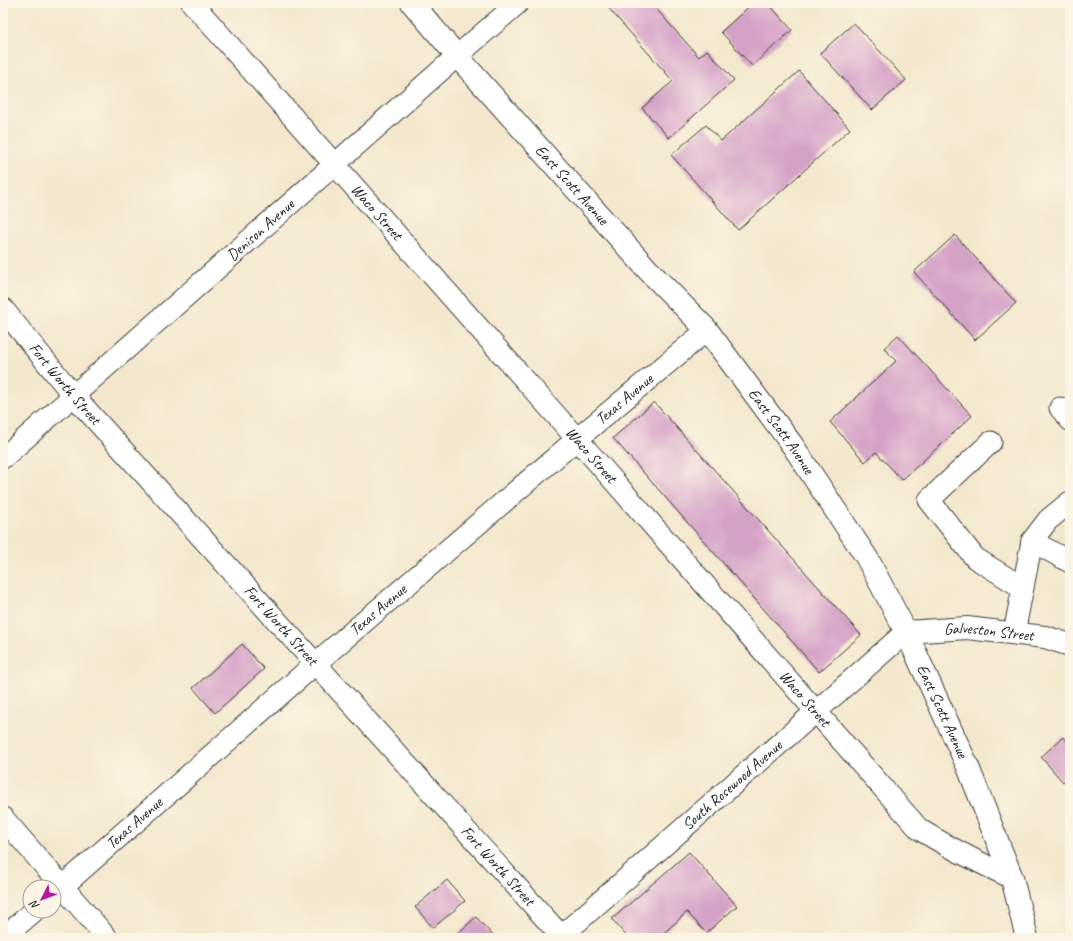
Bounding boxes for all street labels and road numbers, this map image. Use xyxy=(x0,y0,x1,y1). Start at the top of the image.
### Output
street label: East Scott Avenue xyxy=(531,140,614,230)
street label: Waco Street xyxy=(347,180,408,246)
street label: Denison Avenue xyxy=(223,193,300,265)
street label: Fort Worth Street xyxy=(25,339,106,430)
street label: Texas Avenue xyxy=(591,368,659,429)
street label: East Scott Avenue xyxy=(744,384,820,479)
street label: Waco Street xyxy=(561,423,622,489)
street label: Texas Avenue xyxy=(345,579,412,640)
street label: Fort Worth Street xyxy=(239,581,323,671)
street label: Galveston Street xyxy=(943,618,1036,646)
street label: East Scott Avenue xyxy=(912,661,973,763)
street label: Waco Street xyxy=(775,666,836,732)
street label: South Rosewood Avenue xyxy=(678,735,788,835)
street label: Texas Avenue xyxy=(102,792,168,854)
street label: Fort Worth Street xyxy=(457,822,540,911)

